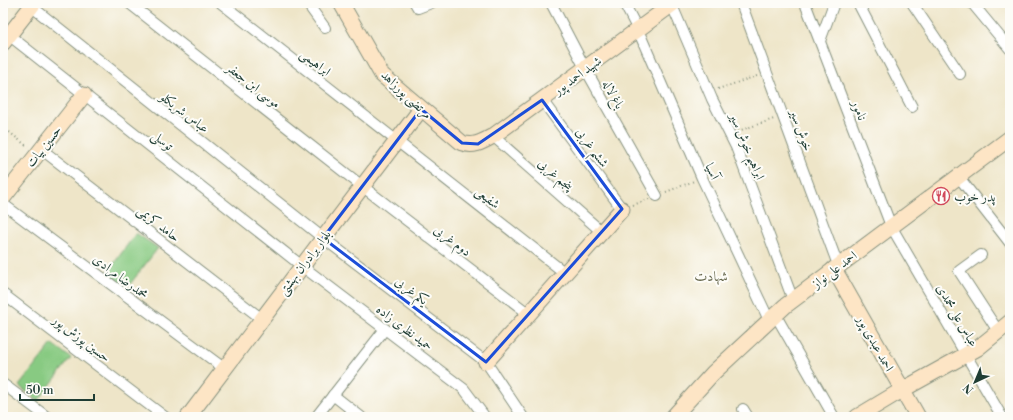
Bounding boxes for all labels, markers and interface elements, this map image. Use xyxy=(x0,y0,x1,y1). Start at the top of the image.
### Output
street label: ابراهیمی xyxy=(296,46,334,81)
street label: شهید احمد پور xyxy=(549,53,605,101)
street label: موسی ابن جعفر xyxy=(221,59,284,113)
street label: مرتضی پورزاهد xyxy=(377,67,435,123)
street label: باغ لاله xyxy=(596,77,628,113)
street label: عباس شریکلو xyxy=(155,88,212,137)
street label: نامور xyxy=(847,96,870,123)
street label: خوش سیر xyxy=(785,105,816,153)
street label: ابراهیم خوش سیر xyxy=(721,109,768,184)
street label: حسین بیات xyxy=(22,122,65,171)
street label: ششم غربی xyxy=(568,125,612,174)
street label: توسلی xyxy=(147,127,177,156)
street label: پنجم غربی xyxy=(532,155,577,198)
street label: آسیا xyxy=(701,161,723,183)
street label: شفیعی xyxy=(471,183,503,213)
restaurant icon: پدر خوب xyxy=(931,186,951,206)
place label: پدر خوب xyxy=(954,189,995,206)
street label: حامد کریمی xyxy=(133,202,183,246)
street label: دوم غربی xyxy=(429,222,474,262)
street label: بلوار برادران بهشتی xyxy=(275,227,335,299)
street label: احمد علی نواز xyxy=(807,248,862,295)
street label: محمدرضا مرادی xyxy=(89,251,151,304)
district label: شهادت xyxy=(694,268,728,286)
street label: یکم غربی xyxy=(389,273,432,312)
street label: عباس علی محمدی xyxy=(931,281,982,351)
street label: حمید نظری زاده xyxy=(373,301,436,354)
street label: حسین پوزش پور xyxy=(47,311,113,367)
street label: احمد عبدی پور xyxy=(851,311,897,375)
north arrow xyxy=(955,362,995,402)
scale bar xyxy=(20,376,94,402)
text: N xyxy=(961,380,977,397)
text: 50 m xyxy=(26,383,54,398)

